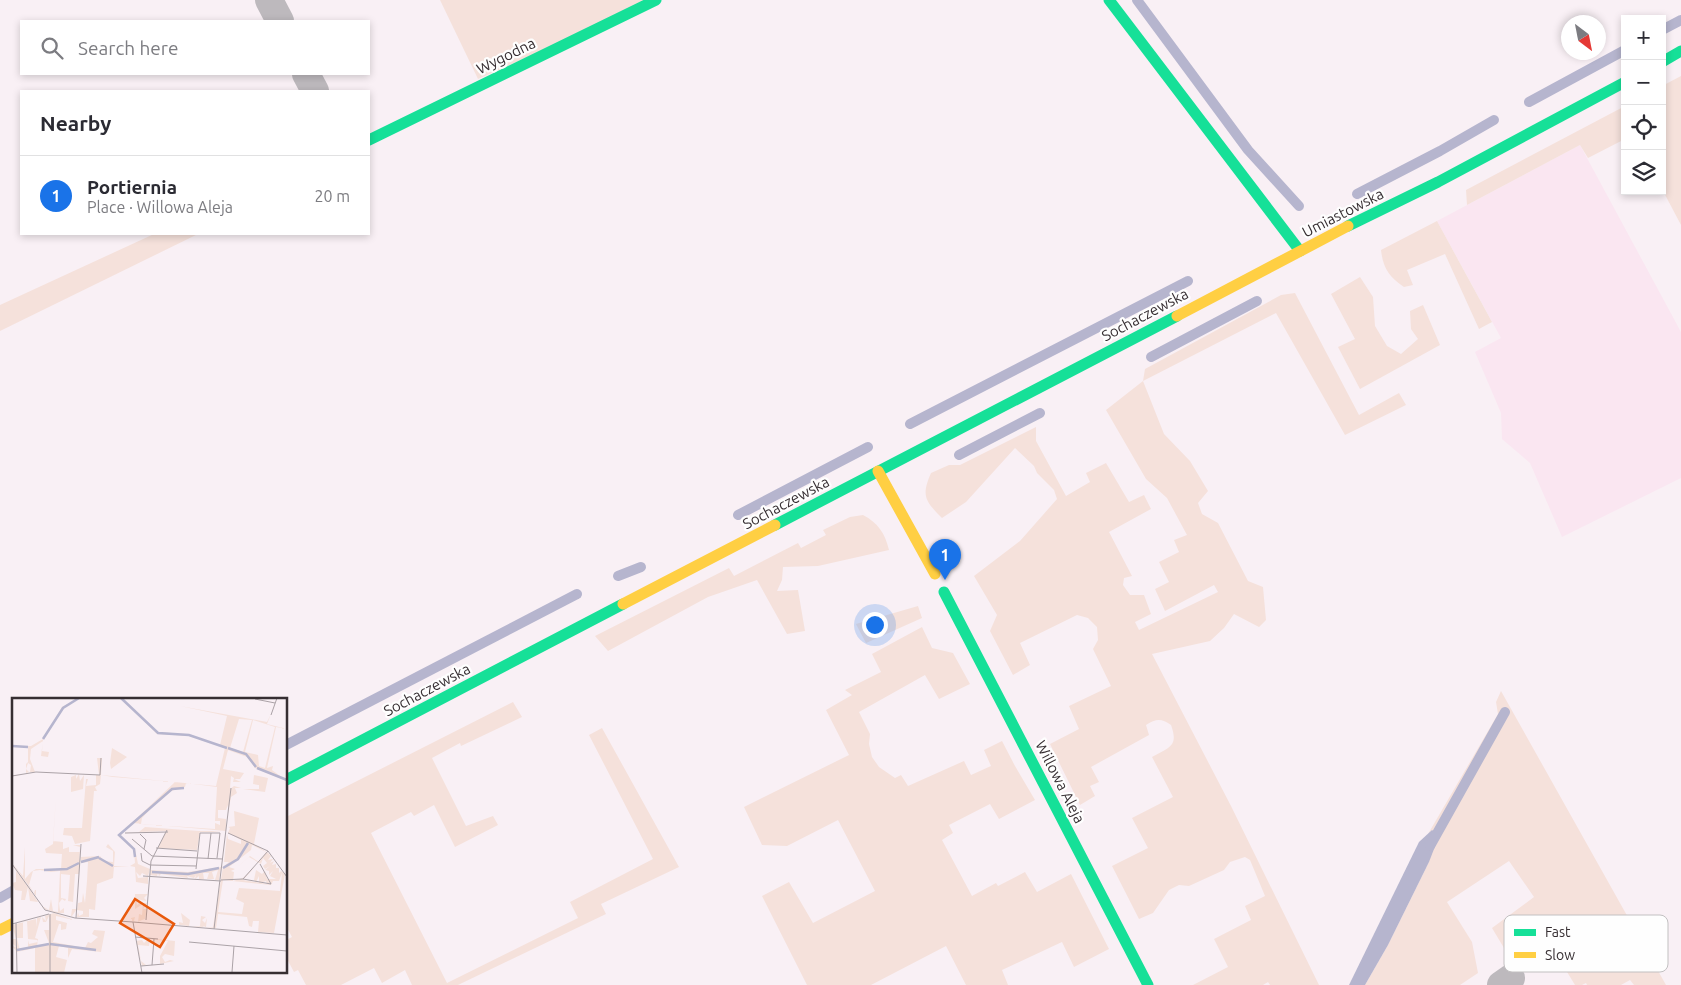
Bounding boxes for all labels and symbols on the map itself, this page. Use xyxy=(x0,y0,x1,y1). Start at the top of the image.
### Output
north arrow xyxy=(1561,15,1606,60)
street label: Wygodna xyxy=(474,34,538,77)
street label: Umiastowska xyxy=(1299,185,1386,240)
street label: Sochaczewska xyxy=(1099,285,1191,344)
street label: Sochaczewska xyxy=(740,473,832,532)
pin: 1 xyxy=(929,539,961,580)
your location xyxy=(862,612,888,638)
street label: Sochaczewska xyxy=(381,660,473,719)
inset map xyxy=(12,698,288,972)
street label: Willowa Aleja xyxy=(1032,738,1089,826)
legend xyxy=(1504,915,1668,972)
text: Fast xyxy=(1545,924,1571,940)
text: Slow xyxy=(1545,947,1575,963)

